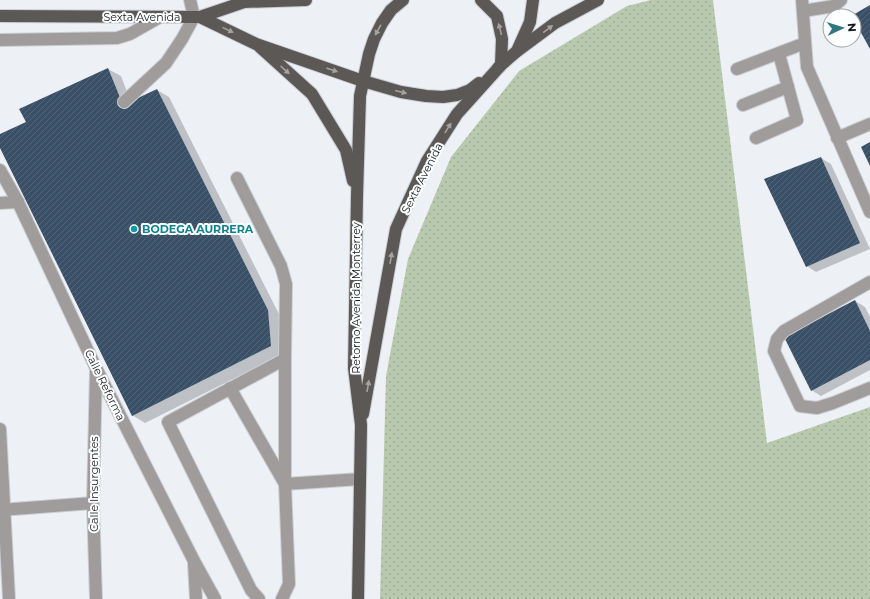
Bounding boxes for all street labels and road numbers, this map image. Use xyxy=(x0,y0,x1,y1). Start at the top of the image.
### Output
street label: Sexta Avenida xyxy=(103,10,181,24)
street label: Sexta Avenida xyxy=(398,140,446,216)
street label: Retorno Avenida Monterrey xyxy=(349,222,363,374)
street label: Calle Reforma xyxy=(82,347,128,423)
street label: Calle Insurgentes xyxy=(87,436,101,532)

